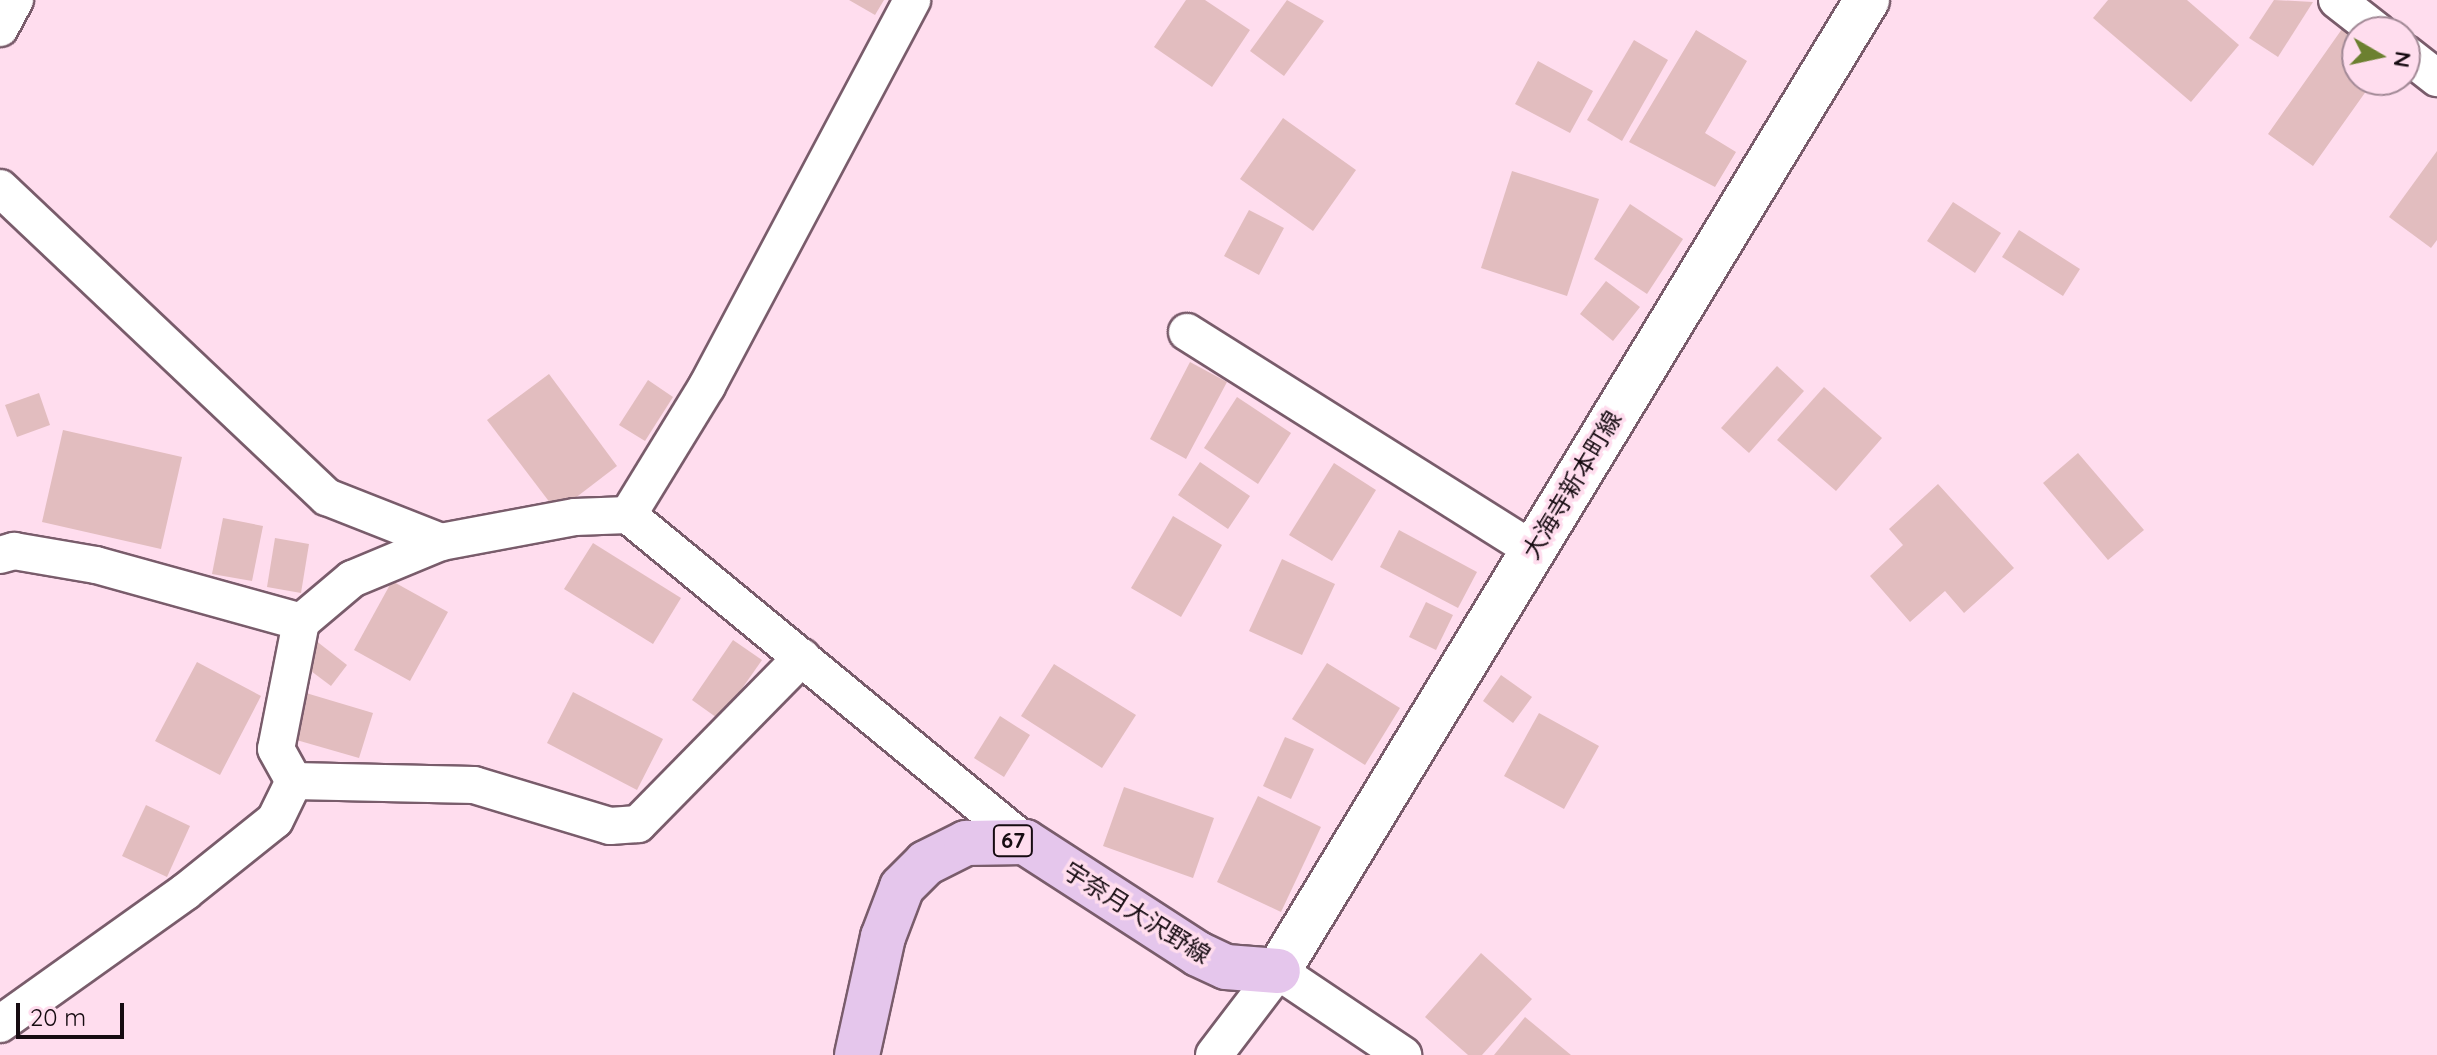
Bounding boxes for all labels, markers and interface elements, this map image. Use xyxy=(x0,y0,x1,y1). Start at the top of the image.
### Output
north arrow xyxy=(2341,16,2421,96)
text: N xyxy=(2388,49,2418,70)
street label: 大海寺新本町線 xyxy=(1516,406,1628,564)
road number: 67 xyxy=(991,823,1035,859)
street label: 宇奈月大沢野線 xyxy=(1058,856,1216,970)
scale bar xyxy=(20,987,128,1037)
text: 20 m xyxy=(30,1002,86,1032)

